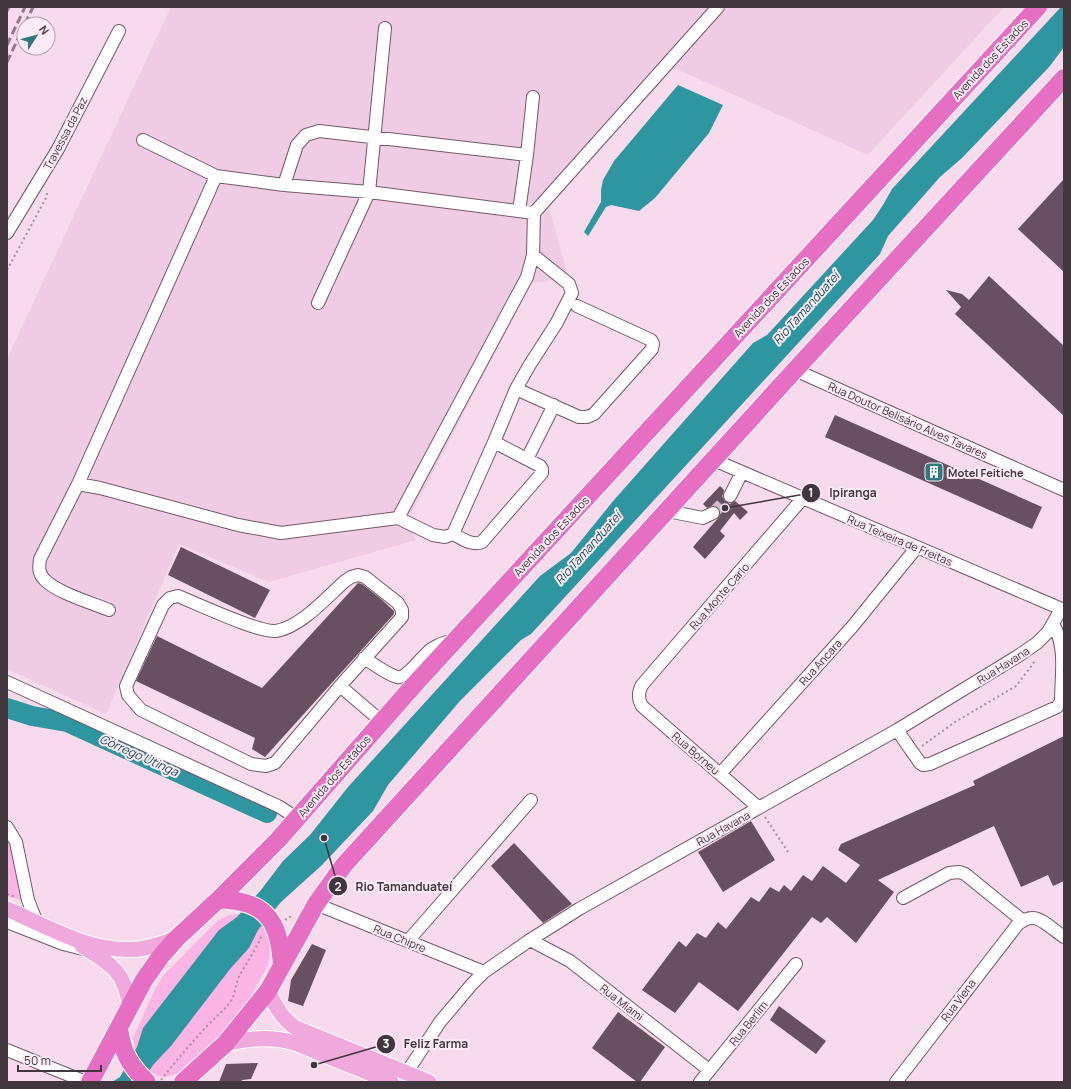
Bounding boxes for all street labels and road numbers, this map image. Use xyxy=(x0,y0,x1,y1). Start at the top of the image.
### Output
street label: Avenida dos Estados xyxy=(949,16,1031,102)
street label: Travessa da Paz xyxy=(39,94,91,172)
street label: Avenida dos Estados xyxy=(730,254,812,340)
street label: Rua Doutor Belisário Alves Tavares xyxy=(826,378,990,462)
street label: Avenida dos Estados xyxy=(510,493,592,579)
street label: Rua Teixeira de Freitas xyxy=(845,511,955,569)
street label: Rua Monte Carlo xyxy=(686,559,753,633)
street label: Rua Ancara xyxy=(795,636,845,688)
street label: Rua Havana xyxy=(974,643,1032,687)
street label: Rua Borneu xyxy=(669,728,723,778)
street label: Avenida dos Estados xyxy=(294,732,374,820)
street label: Rua Havana xyxy=(693,807,753,849)
street label: Rua Chipre xyxy=(371,921,429,956)
street label: Rua Viena xyxy=(937,976,979,1024)
street label: Rua Miami xyxy=(597,980,647,1024)
street label: Rua Berlim xyxy=(725,998,771,1048)

